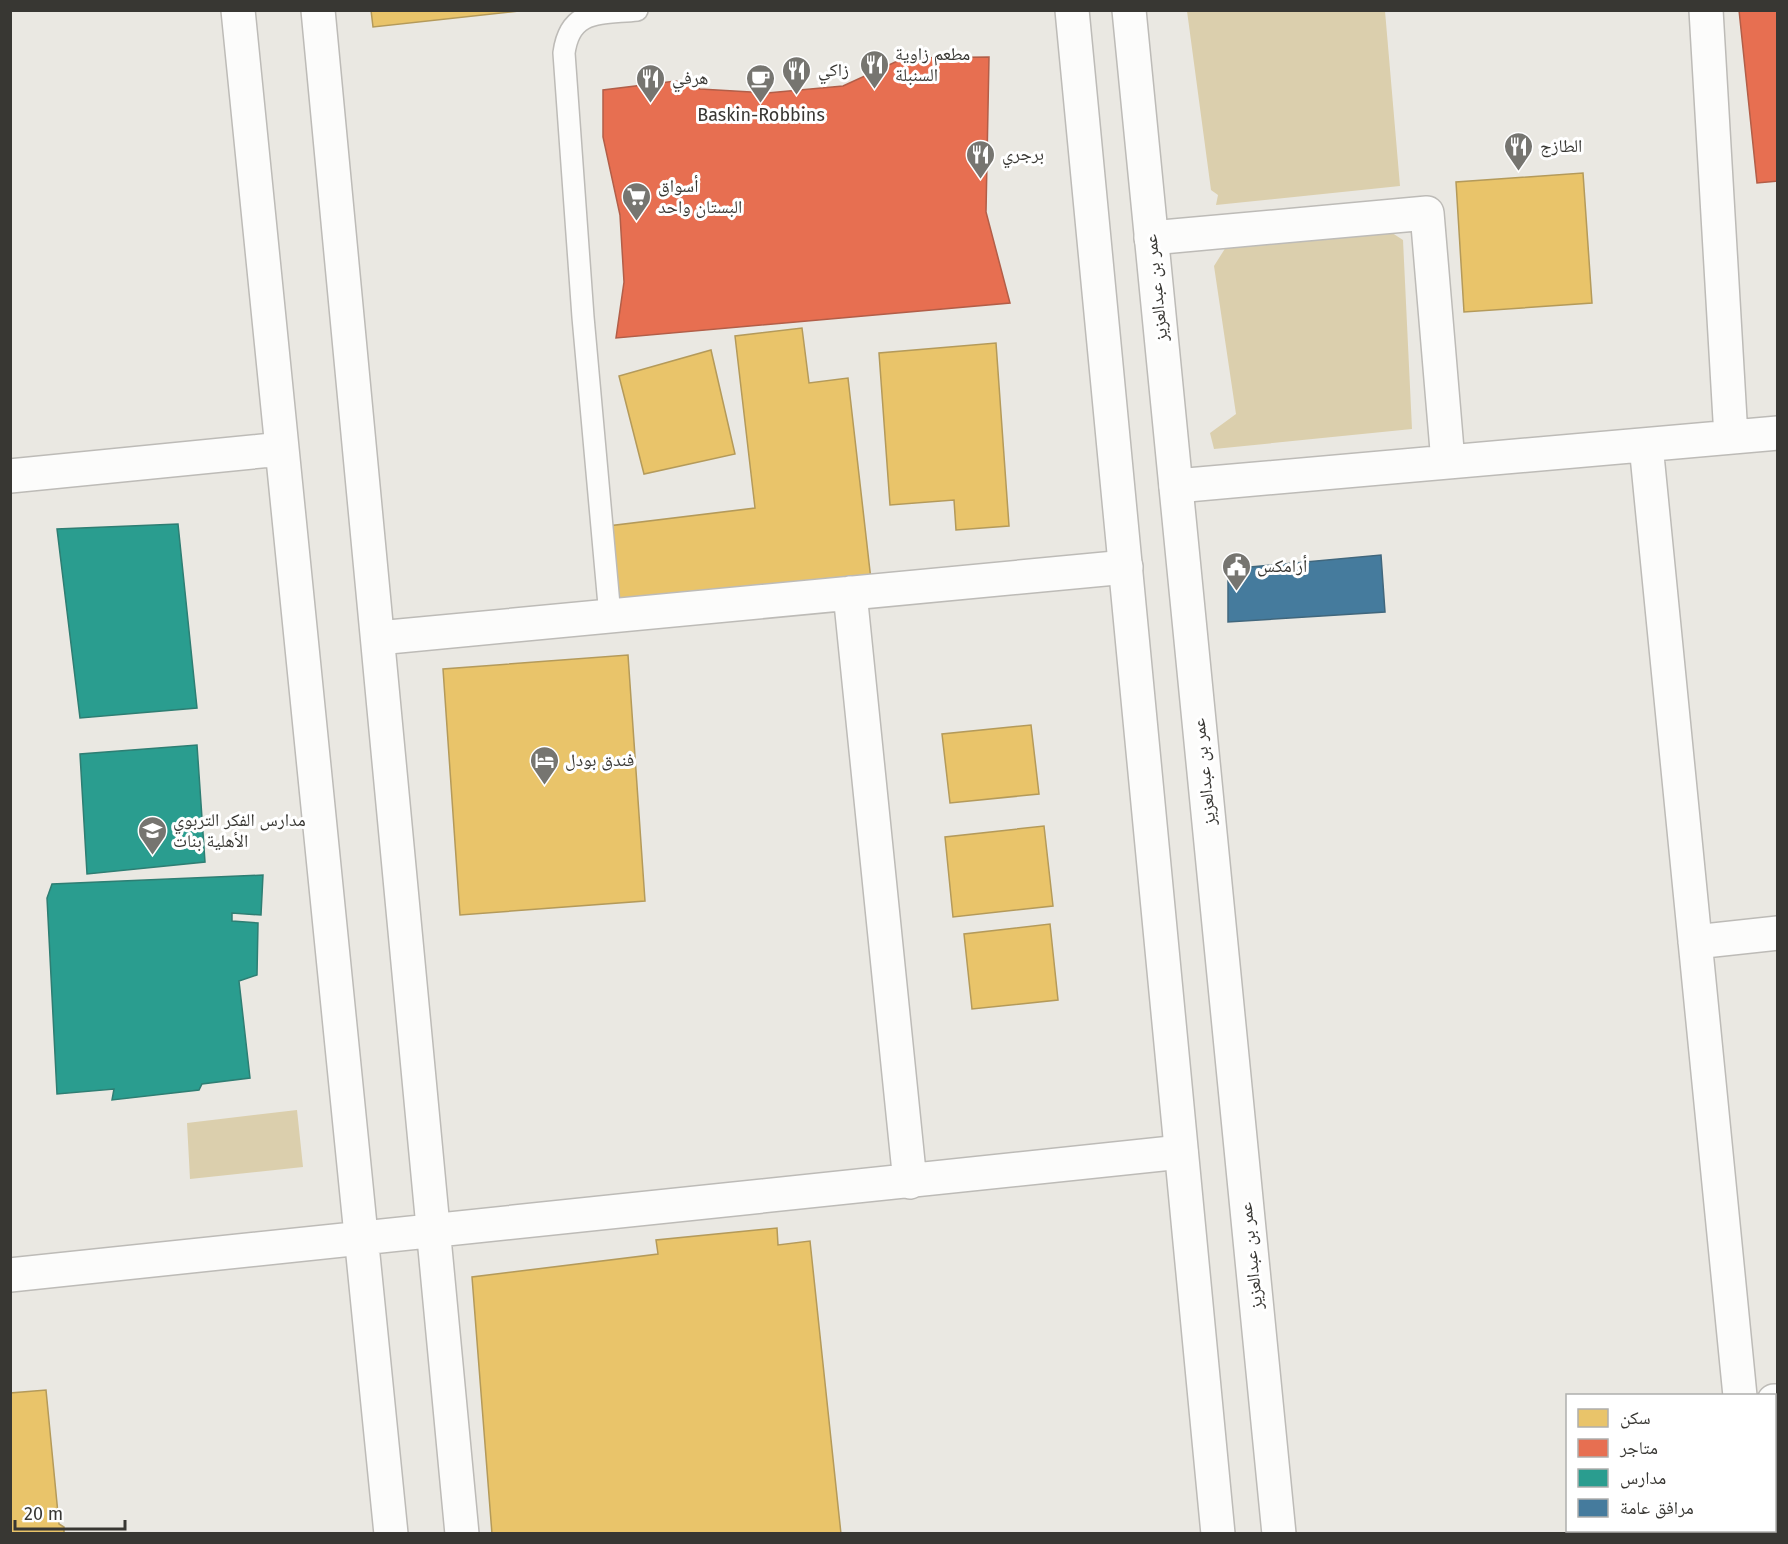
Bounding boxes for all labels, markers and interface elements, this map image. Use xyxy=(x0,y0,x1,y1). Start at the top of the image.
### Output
place label: مطعم زاوية السنبلة xyxy=(895,43,970,86)
restaurant icon: مطعم زاوية السنبلة xyxy=(858,48,890,90)
restaurant icon: زاكي xyxy=(781,54,813,96)
place label: زاكي xyxy=(818,59,849,85)
restaurant icon: هرفي xyxy=(635,62,667,104)
cafe icon: Baskin-Robbins xyxy=(745,62,777,104)
place label: هرفي xyxy=(672,67,708,93)
place label: Baskin-Robbins xyxy=(697,104,825,126)
restaurant icon: الطازج xyxy=(1503,130,1535,172)
place label: الطازج xyxy=(1540,135,1582,158)
restaurant icon: برجري xyxy=(965,138,997,180)
place label: برجري xyxy=(1002,143,1044,169)
place label: أسواق البستان واحد xyxy=(658,175,742,218)
supermarket icon: أسواق البستان واحد xyxy=(621,180,653,222)
street label: عمر بن عبدالعزيز xyxy=(1139,233,1173,344)
public building icon: أرامكس xyxy=(1220,550,1252,592)
place label: أرامكس xyxy=(1257,555,1307,577)
street label: عمر بن عبدالعزيز xyxy=(1187,717,1221,828)
hotel icon: فندق بودل xyxy=(528,744,560,786)
place label: فندق بودل xyxy=(565,749,634,771)
place label: مدارس الفكر التربوي الأهلية بنات xyxy=(173,809,306,852)
school or university icon: مدارس الفكر التربوي الأهلية بنات xyxy=(136,814,168,856)
street label: عمر بن عبدالعزيز xyxy=(1234,1201,1268,1312)
legend xyxy=(1566,1394,1776,1532)
text: سكن xyxy=(1620,1407,1651,1429)
text: متاجر xyxy=(1619,1437,1658,1459)
text: مدارس xyxy=(1620,1467,1666,1489)
scale bar xyxy=(15,1493,124,1531)
text: مرافق عامة xyxy=(1620,1497,1694,1519)
text: 20 m xyxy=(24,1503,63,1525)

